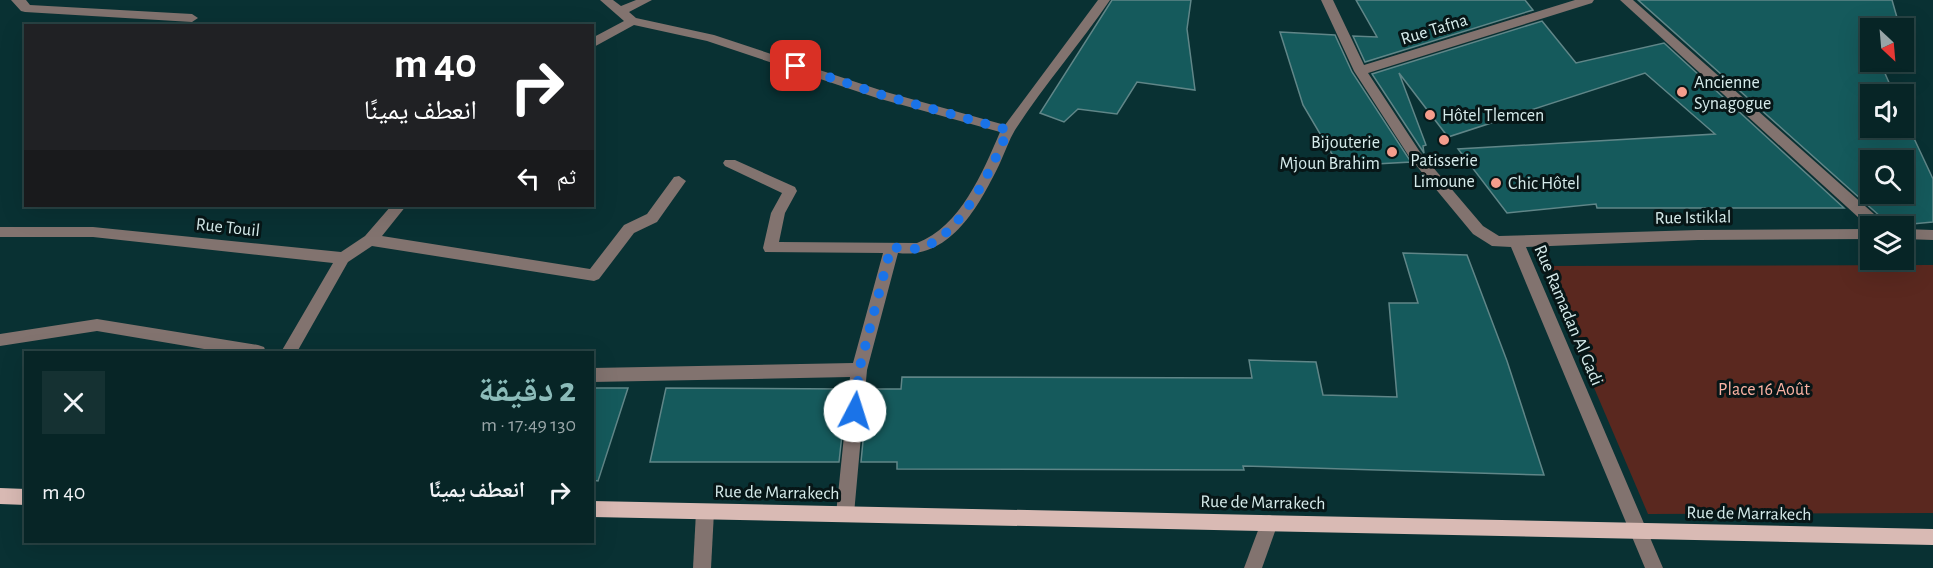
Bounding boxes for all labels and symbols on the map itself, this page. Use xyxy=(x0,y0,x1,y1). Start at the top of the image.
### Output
street label: Rue Tafna xyxy=(1399,11,1470,49)
north arrow xyxy=(1860,18,1914,72)
pin xyxy=(770,40,821,91)
place label: Ancienne Synagogue xyxy=(1694,74,1771,113)
marker: Ancienne Synagogue xyxy=(1675,85,1689,99)
place label: Hôtel Tlemcen xyxy=(1442,107,1544,125)
marker: Hôtel Tlemcen xyxy=(1423,108,1437,122)
marker: Patisserie Limoune xyxy=(1437,133,1451,147)
place label: Bijouterie Mjoun Brahim xyxy=(1279,134,1380,173)
marker: Bijouterie Mjoun Brahim xyxy=(1385,145,1399,159)
place label: Patisserie Limoune xyxy=(1410,152,1478,191)
place label: Chic Hôtel xyxy=(1508,175,1580,193)
marker: Chic Hôtel xyxy=(1489,176,1503,190)
street label: Rue Istiklal xyxy=(1655,208,1732,228)
street label: Rue Touil xyxy=(195,216,261,240)
street label: Rue Ramadan Al Gadi xyxy=(1530,243,1606,388)
position arrow xyxy=(823,379,887,443)
park label: Place 16 Août xyxy=(1718,381,1810,399)
street label: Rue de Marrakech xyxy=(714,483,840,503)
street label: Rue de Marrakech xyxy=(1200,493,1326,513)
street label: Rue de Marrakech xyxy=(1686,504,1812,524)

